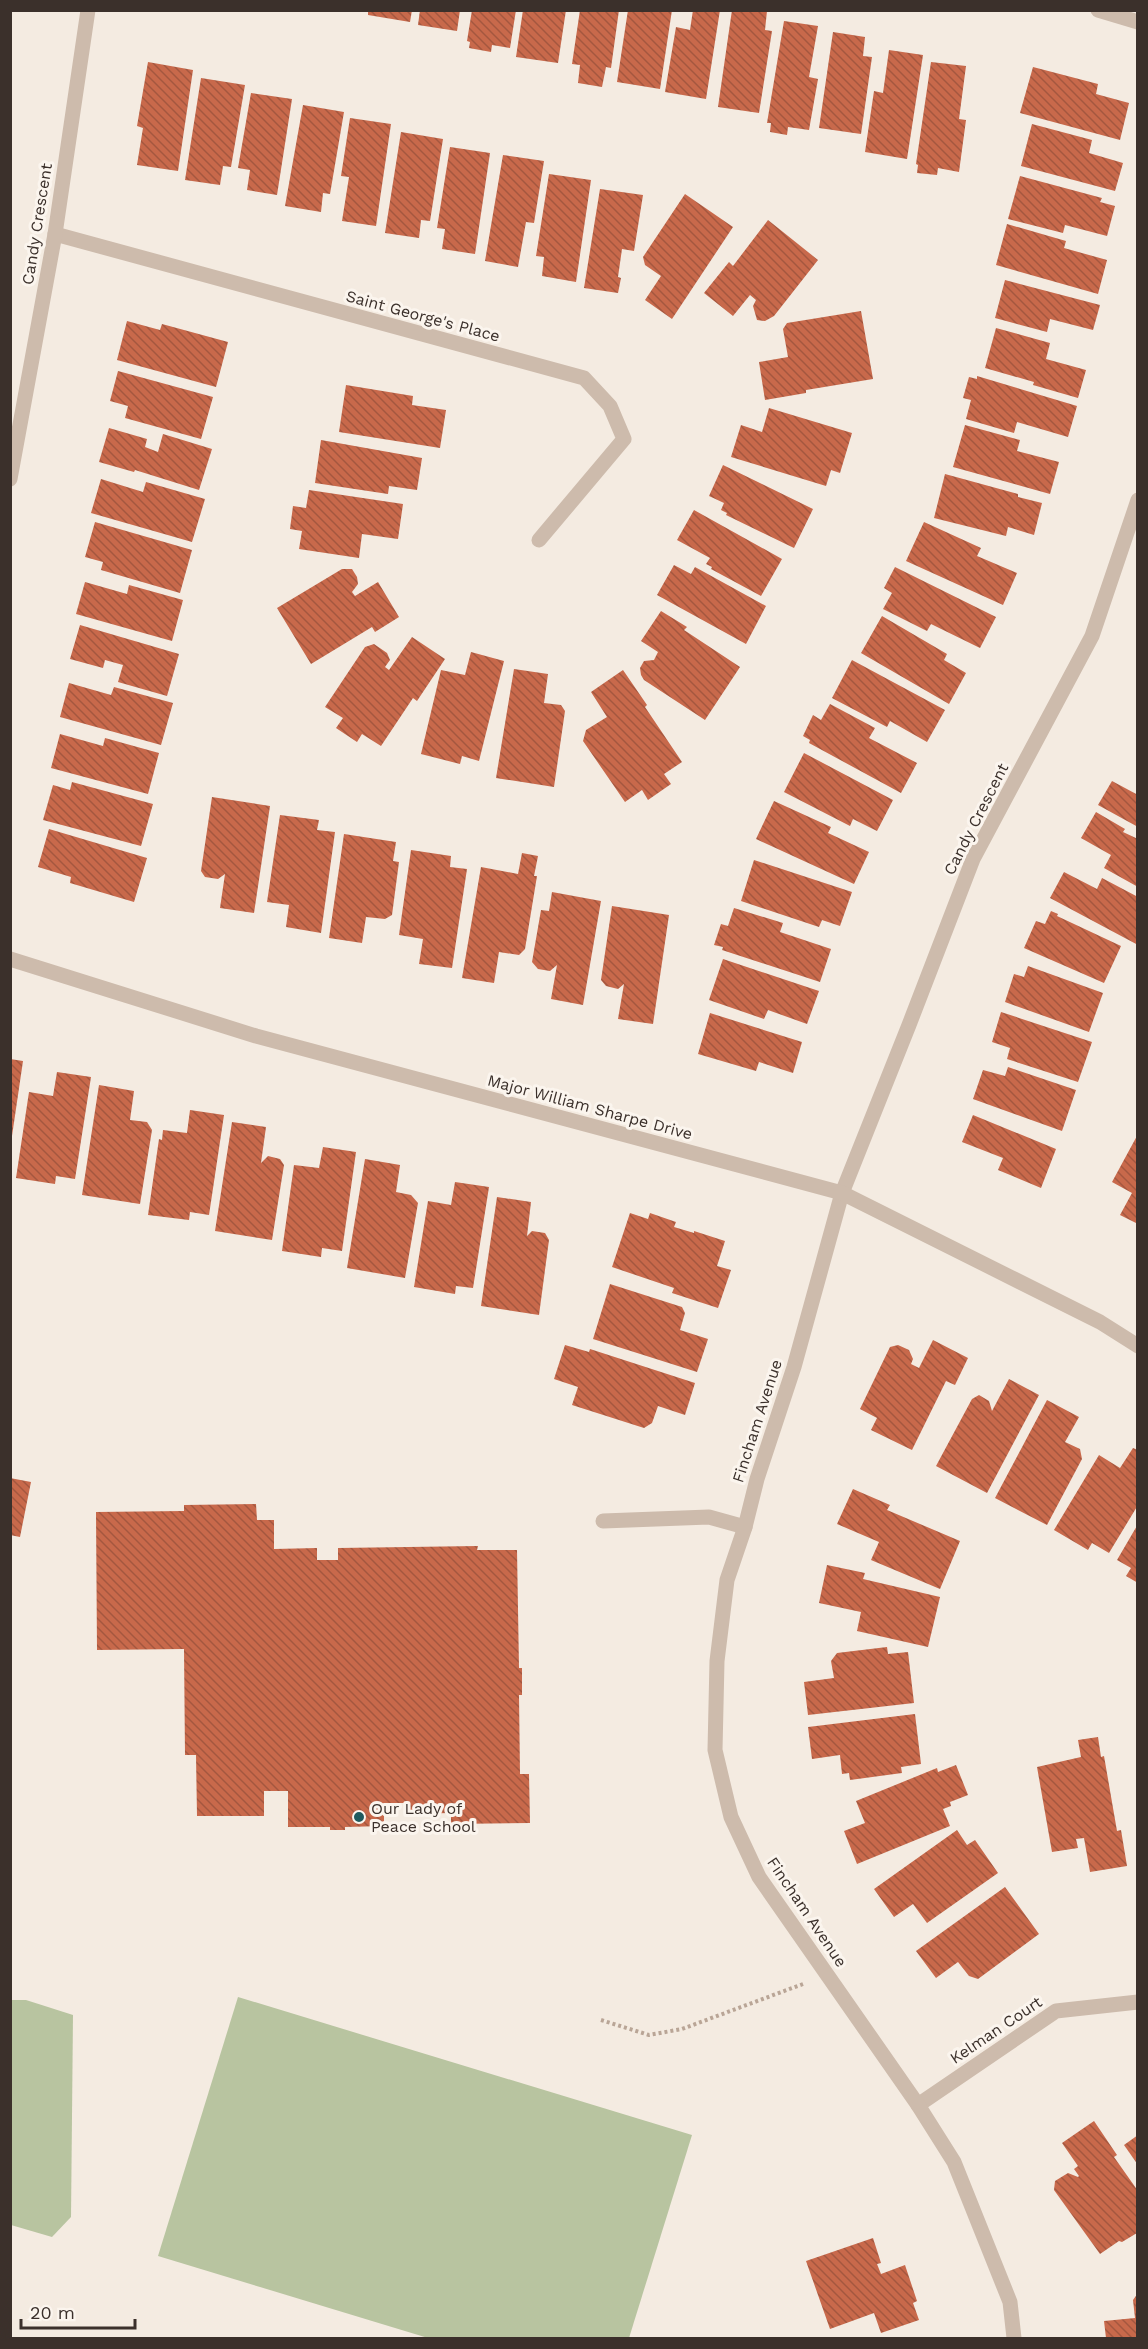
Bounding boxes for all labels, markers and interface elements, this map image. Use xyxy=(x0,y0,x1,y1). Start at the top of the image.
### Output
street label: Candy Crescent xyxy=(18,162,56,286)
street label: Saint George's Place xyxy=(344,286,502,346)
street label: Candy Crescent xyxy=(940,760,1012,878)
street label: Major William Sharpe Drive xyxy=(485,1070,695,1144)
street label: Fincham Avenue xyxy=(728,1357,786,1485)
place label: Our Lady of Peace School xyxy=(371,1799,476,1836)
marker: Our Lady of Peace School xyxy=(352,1810,366,1824)
street label: Fincham Avenue xyxy=(763,1853,851,1971)
street label: Kelman Court xyxy=(946,1992,1046,2068)
scale bar xyxy=(21,2292,135,2330)
text: 20 m xyxy=(30,2302,75,2323)

